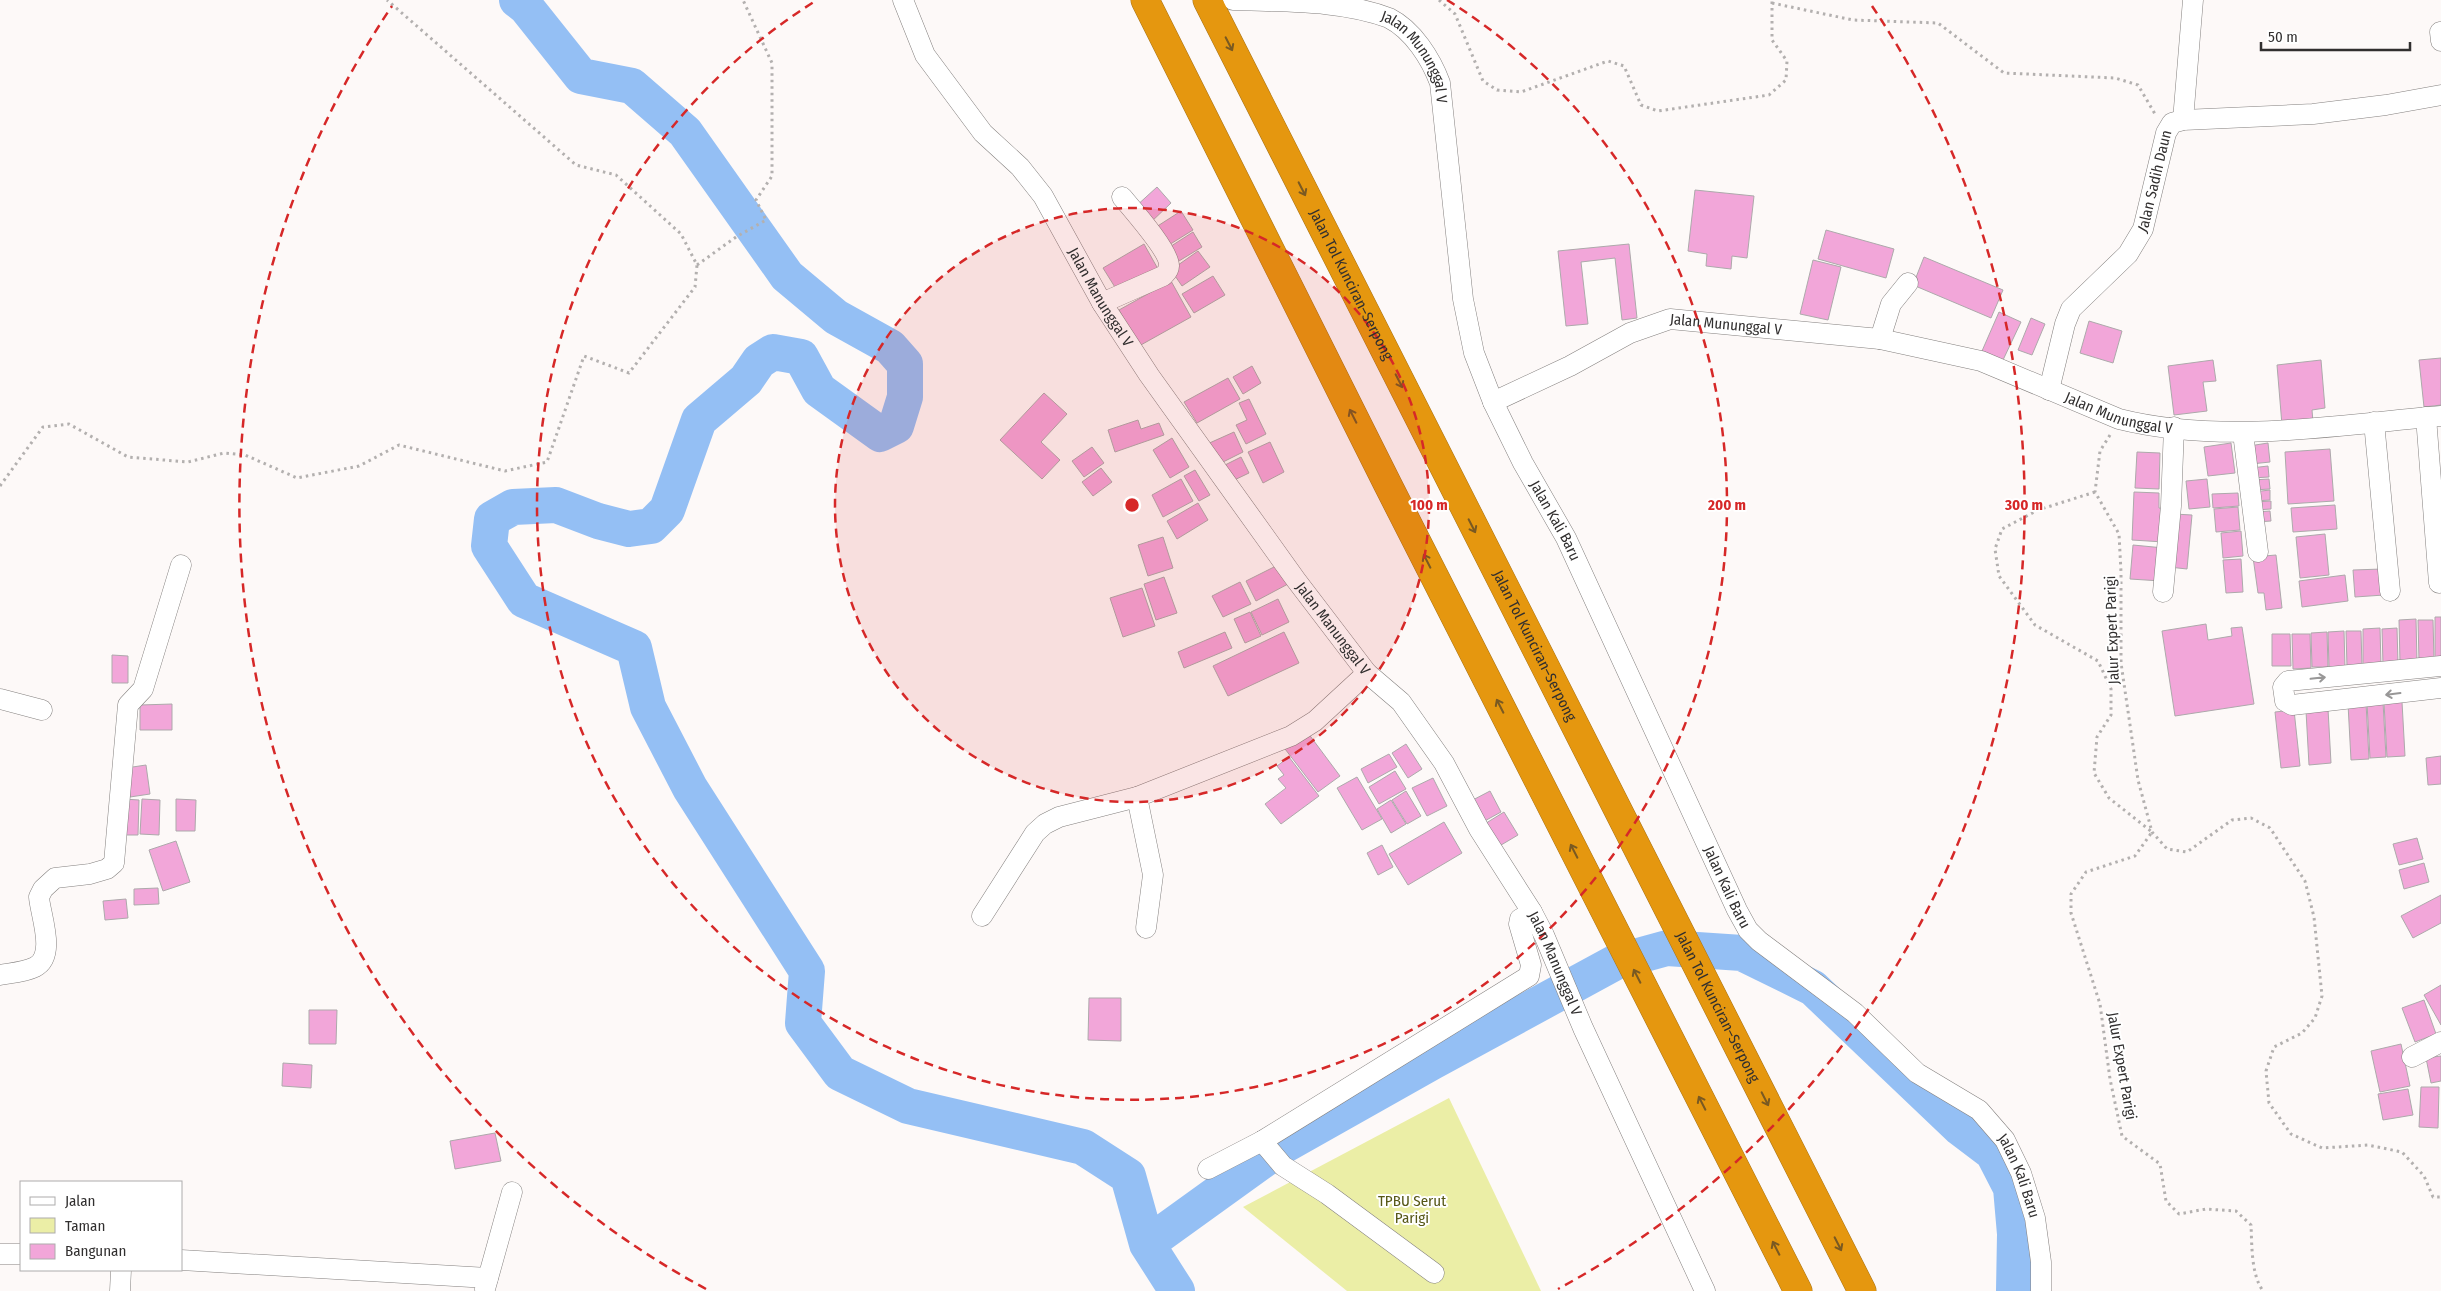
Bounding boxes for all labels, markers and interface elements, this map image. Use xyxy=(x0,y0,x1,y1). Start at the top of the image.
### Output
street label: Jalan Mununggal V xyxy=(1379,7,1451,104)
scale bar xyxy=(2261,20,2410,52)
text: 50 m xyxy=(2268,28,2298,46)
one-way arrow xyxy=(1224,36,1234,51)
street label: Jalan Sadih Daun xyxy=(2134,128,2175,236)
one-way arrow xyxy=(1297,181,1307,196)
street label: Jalan Tol Kunciran–Serpong xyxy=(1306,206,1397,363)
street label: Jalan Manunggal V xyxy=(1064,245,1137,350)
street label: Jalan Mununggal V xyxy=(1669,310,1783,339)
one-way arrow xyxy=(1394,373,1404,388)
street label: Jalan Mununggal V xyxy=(2062,388,2174,438)
one-way arrow xyxy=(1348,409,1358,424)
street label: Jalan Kali Baru xyxy=(1526,477,1584,564)
centre of rings xyxy=(1123,496,1141,514)
text: 100 m xyxy=(1410,496,1448,514)
text: 200 m xyxy=(1707,496,1746,514)
text: 300 m xyxy=(2004,496,2043,514)
one-way arrow xyxy=(1467,518,1477,533)
one-way arrow xyxy=(1422,554,1431,569)
street label: Jalan Tol Kunciran–Serpong xyxy=(1489,567,1580,724)
street label: Jalur Expert Parigi xyxy=(2101,575,2123,685)
street label: Jalan Manunggal V xyxy=(1292,578,1374,679)
one-way arrow xyxy=(2310,673,2326,683)
one-way arrow xyxy=(2385,689,2401,699)
one-way arrow xyxy=(1495,699,1504,714)
street label: Jalan Kali Baru xyxy=(1700,843,1754,932)
one-way arrow xyxy=(1569,844,1578,859)
street label: Jalan Manunggal V xyxy=(1524,908,1586,1018)
street label: Jalan Tol Kunciran–Serpong xyxy=(1672,928,1764,1085)
one-way arrow xyxy=(1632,969,1641,984)
street label: Jalur Expert Parigi xyxy=(2104,1011,2140,1121)
one-way arrow xyxy=(1760,1092,1770,1107)
one-way arrow xyxy=(1697,1096,1706,1111)
street label: Jalan Kali Baru xyxy=(1994,1130,2043,1220)
legend xyxy=(20,1181,182,1271)
text: Jalan xyxy=(65,1192,95,1210)
park label: TPBU Serut Parigi xyxy=(1378,1192,1446,1227)
text: Taman xyxy=(65,1217,105,1235)
one-way arrow xyxy=(1834,1236,1843,1251)
one-way arrow xyxy=(1771,1240,1781,1255)
text: Bangunan xyxy=(65,1242,126,1260)

